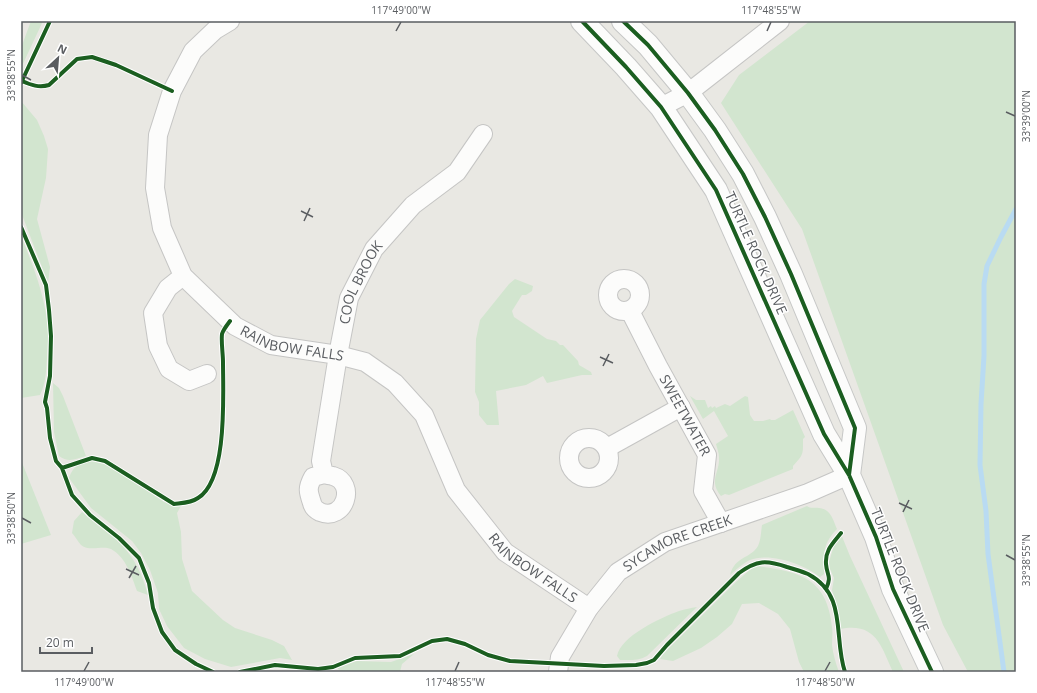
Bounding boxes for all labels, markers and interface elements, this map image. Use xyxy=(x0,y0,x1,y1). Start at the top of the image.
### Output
text: 117°49'00"W xyxy=(371,3,432,17)
text: 117°48'55"W xyxy=(741,3,802,17)
north arrow xyxy=(38,38,78,78)
text: N xyxy=(55,40,70,57)
text: 33°38'55"N xyxy=(4,49,18,101)
text: 33°39'00"N xyxy=(1019,90,1033,142)
street label: TURTLE ROCK DRIVE xyxy=(721,188,792,317)
street label: COOL BROOK xyxy=(334,236,386,326)
street label: RAINBOW FALLS xyxy=(237,320,346,365)
street label: SWEETWATER xyxy=(656,371,716,459)
text: 33°38'50"N xyxy=(4,492,18,544)
street label: TURTLE ROCK DRIVE xyxy=(867,505,934,635)
street label: SYCAMORE CREEK xyxy=(619,510,735,576)
street label: RAINBOW FALLS xyxy=(485,529,581,607)
text: 33°38'55"N xyxy=(1019,534,1033,586)
scale bar xyxy=(40,629,92,655)
text: 20 m xyxy=(46,634,74,651)
text: 117°49'00"W xyxy=(54,675,115,689)
text: 117°48'55"W xyxy=(425,675,486,689)
text: 117°48'50"W xyxy=(795,675,856,689)

